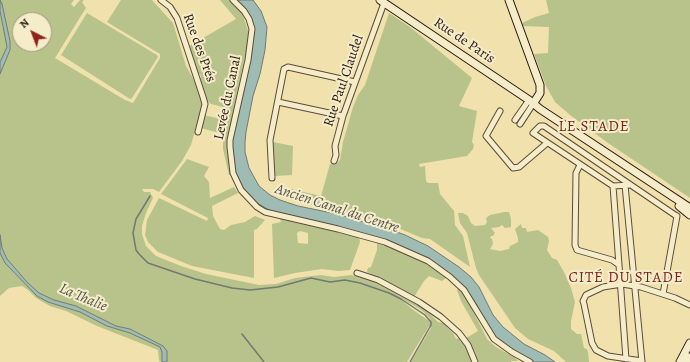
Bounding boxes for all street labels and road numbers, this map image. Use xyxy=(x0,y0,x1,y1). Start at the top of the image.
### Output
street label: Rue des Prés xyxy=(179,11,219,85)
street label: Rue de Paris xyxy=(430,14,498,68)
street label: Rue Paul Claudel xyxy=(320,33,368,129)
street label: Levée du Canal xyxy=(211,54,245,142)

